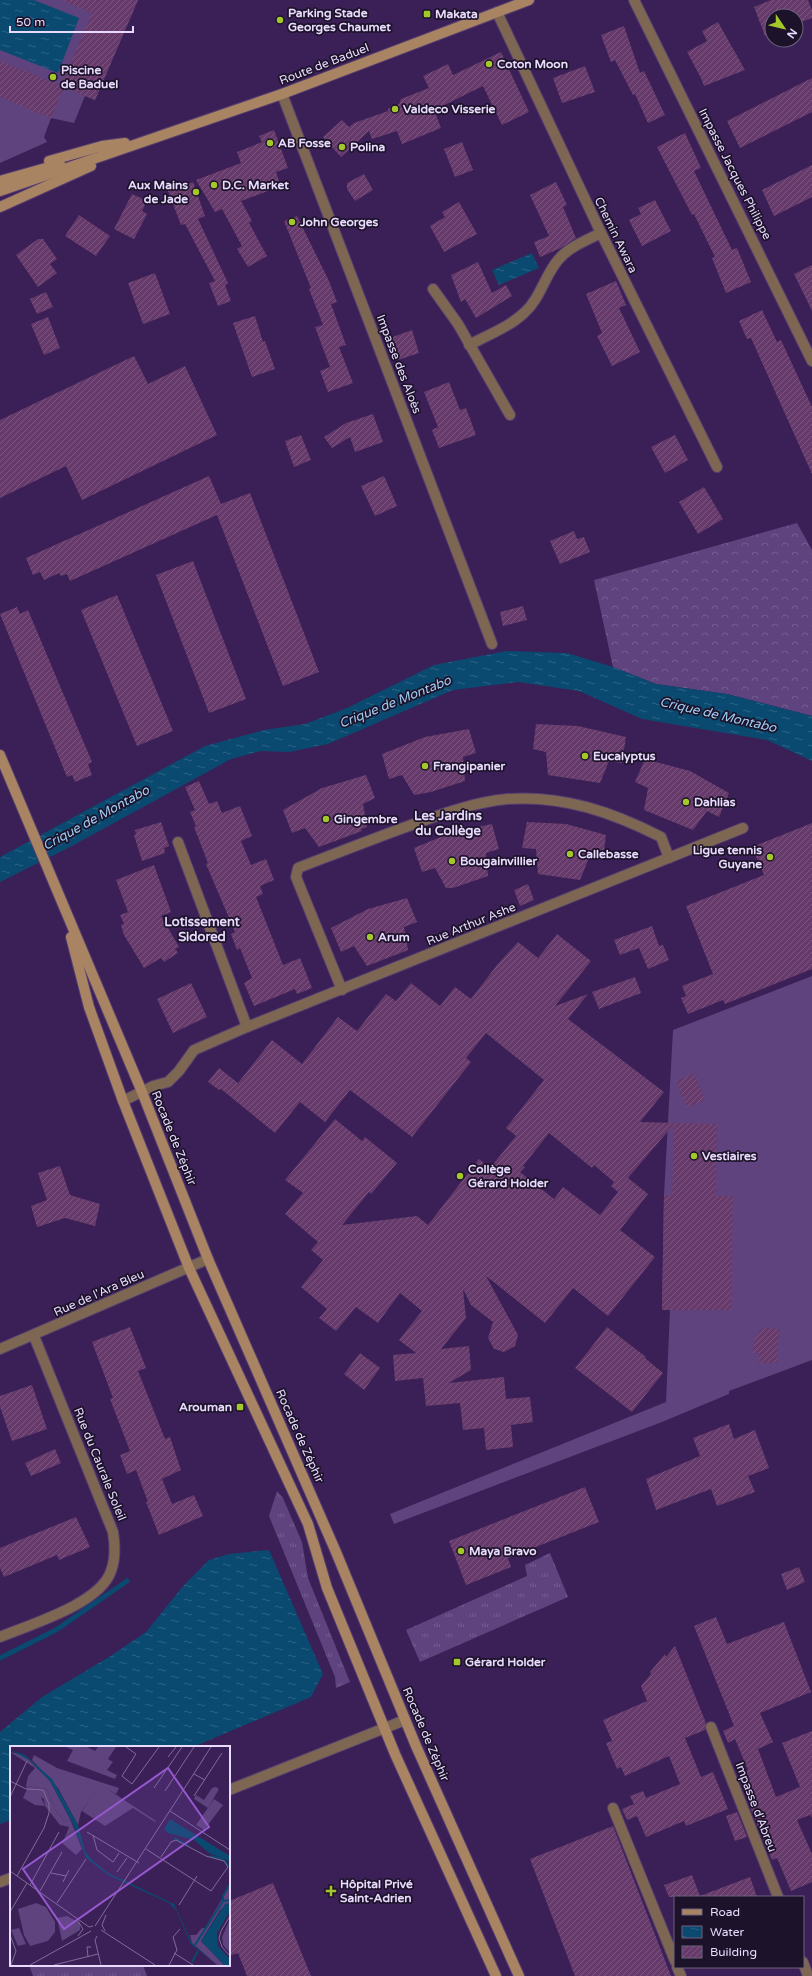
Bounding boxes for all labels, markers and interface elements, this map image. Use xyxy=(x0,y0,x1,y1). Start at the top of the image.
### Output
place label: Parking Stade Georges Chaumet xyxy=(288,6,391,35)
place label: Makata xyxy=(435,7,478,21)
scale bar xyxy=(10,8,133,34)
north arrow xyxy=(764,8,804,48)
marker: Makata xyxy=(422,9,432,19)
text: 50 m xyxy=(16,15,45,29)
marker: Parking Stade Georges Chaumet xyxy=(275,15,285,25)
text: N xyxy=(784,26,800,41)
street label: Route de Baduel xyxy=(277,40,371,88)
place label: Coton Moon xyxy=(497,57,568,71)
marker: Coton Moon xyxy=(484,59,494,69)
place label: Piscine de Baduel xyxy=(61,63,118,91)
marker: Piscine de Baduel xyxy=(48,72,58,82)
place label: Valdeco Visserie xyxy=(403,102,496,116)
marker: Valdeco Visserie xyxy=(390,104,400,114)
street label: Impasse Jacques Philippe xyxy=(696,106,774,242)
place label: AB Fosse xyxy=(278,136,331,150)
marker: AB Fosse xyxy=(265,138,275,148)
place label: Polina xyxy=(350,140,385,154)
marker: Polina xyxy=(337,142,347,152)
place label: Aux Mains de Jade xyxy=(128,178,188,206)
place label: D.C. Market xyxy=(222,178,289,192)
marker: D.C. Market xyxy=(209,180,219,190)
marker: Aux Mains de Jade xyxy=(191,187,201,197)
street label: Chemin Awara xyxy=(592,195,640,275)
place label: John Georges xyxy=(299,215,379,230)
marker: John Georges xyxy=(287,217,297,227)
street label: Impasse des Aloès xyxy=(374,312,424,416)
water label: Crique de Montabo xyxy=(337,672,454,732)
water label: Crique de Montabo xyxy=(658,694,779,736)
place label: Eucalyptus xyxy=(593,749,656,764)
marker: Eucalyptus xyxy=(580,751,590,761)
place label: Frangipanier xyxy=(433,759,506,774)
marker: Frangipanier xyxy=(420,761,430,771)
water label: Crique de Montabo xyxy=(40,782,153,854)
place label: Dahlias xyxy=(694,795,736,809)
marker: Dahlias xyxy=(681,797,691,807)
district label: Les Jardins du Collège xyxy=(414,808,482,839)
place label: Gingembre xyxy=(334,812,398,827)
marker: Gingembre xyxy=(321,814,331,824)
place label: Ligue tennis Guyane xyxy=(693,843,762,872)
place label: Callebasse xyxy=(578,847,639,861)
marker: Callebasse xyxy=(565,849,575,859)
marker: Ligue tennis Guyane xyxy=(765,852,775,862)
place label: Bougainvillier xyxy=(460,854,537,869)
marker: Bougainvillier xyxy=(447,856,457,866)
street label: Rue Arthur Ashe xyxy=(424,900,518,948)
district label: Lotissement Sidored xyxy=(164,914,240,945)
place label: Arum xyxy=(378,930,410,944)
marker: Arum xyxy=(365,932,375,942)
street label: Rocade de Zéphir xyxy=(149,1089,200,1188)
place label: Vestiaires xyxy=(702,1149,757,1163)
marker: Vestiaires xyxy=(689,1151,699,1161)
place label: Collège Gérard Holder xyxy=(468,1162,549,1190)
marker: Collège Gérard Holder xyxy=(455,1171,465,1181)
street label: Rue de l'Ara Bleu xyxy=(52,1267,146,1319)
street label: Rocade de Zéphir xyxy=(273,1387,327,1485)
place label: Arouman xyxy=(179,1400,232,1414)
marker: Arouman xyxy=(235,1402,245,1412)
street label: Rue du Caurale Soleil xyxy=(71,1405,129,1523)
place label: Maya Bravo xyxy=(469,1544,537,1559)
marker: Maya Bravo xyxy=(456,1546,466,1556)
place label: Gérard Holder xyxy=(465,1655,546,1669)
marker: Gérard Holder xyxy=(452,1657,462,1667)
street label: Rocade de Zéphir xyxy=(400,1685,452,1784)
inset map xyxy=(10,1746,230,1966)
street label: Impasse d'Abreu xyxy=(732,1760,780,1854)
place label: Hôpital Privé Saint-Adrien xyxy=(340,1877,413,1905)
marker: Hôpital Privé Saint-Adrien xyxy=(325,1885,337,1897)
legend xyxy=(674,1896,804,1968)
text: Road xyxy=(710,1905,740,1919)
text: Water xyxy=(710,1925,745,1939)
text: Building xyxy=(710,1945,757,1959)

